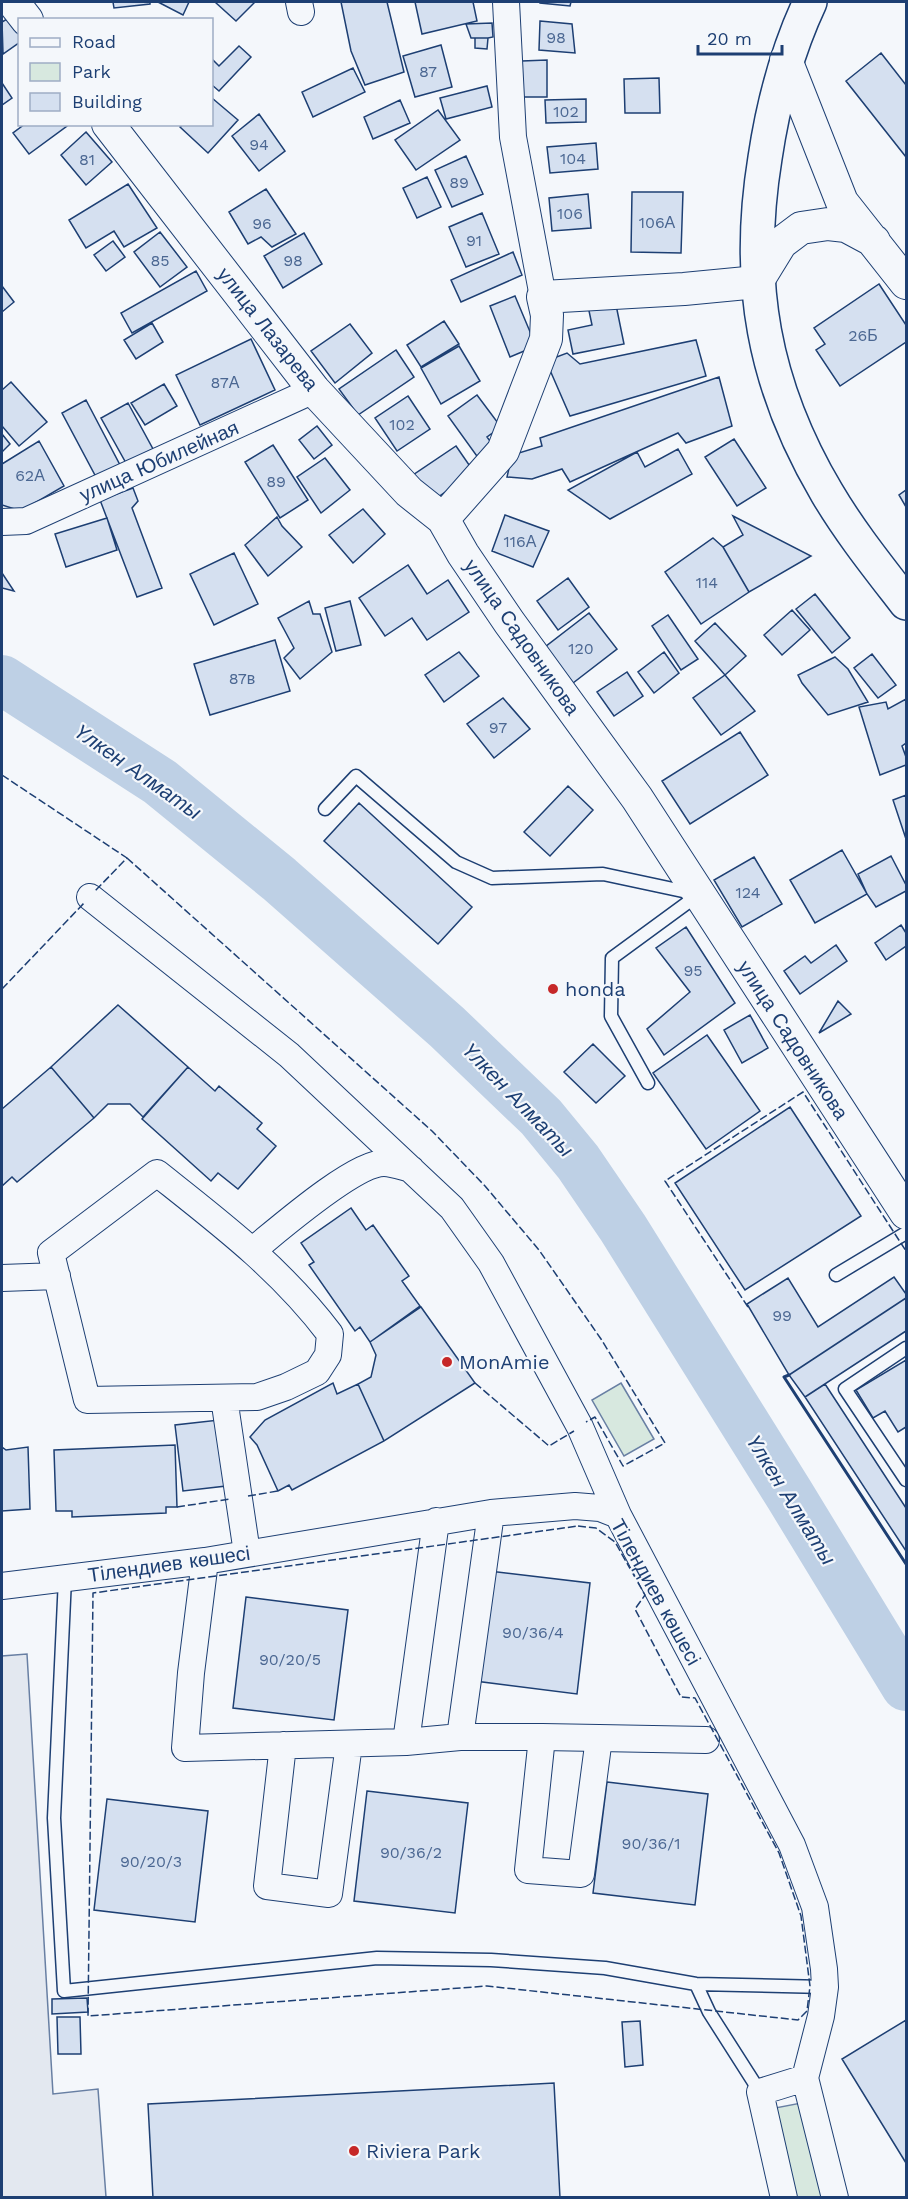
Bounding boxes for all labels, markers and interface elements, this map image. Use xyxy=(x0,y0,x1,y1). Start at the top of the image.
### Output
legend xyxy=(18,18,213,126)
scale bar xyxy=(698,18,782,56)
house number: 98 xyxy=(546,28,566,47)
text: 20 m xyxy=(707,28,752,49)
text: Road xyxy=(72,31,116,52)
text: Park xyxy=(72,61,111,82)
house number: 87 xyxy=(419,62,437,81)
text: Building xyxy=(72,91,142,112)
house number: 102 xyxy=(553,102,579,121)
house number: 94 xyxy=(249,135,269,154)
house number: 104 xyxy=(560,149,586,168)
house number: 81 xyxy=(79,150,95,169)
house number: 89 xyxy=(449,173,469,192)
house number: 106 xyxy=(557,204,583,223)
house number: 106А xyxy=(639,213,676,232)
house number: 96 xyxy=(252,214,272,233)
house number: 91 xyxy=(466,231,482,250)
house number: 85 xyxy=(150,251,170,270)
house number: 98 xyxy=(283,251,303,270)
street label: улица Лазарева xyxy=(212,263,324,396)
house number: 26Б xyxy=(848,326,878,345)
house number: 87А xyxy=(211,373,240,392)
street label: улица Юбилейная xyxy=(76,415,242,507)
house number: 102 xyxy=(389,415,415,434)
house number: 62А xyxy=(15,466,45,485)
house number: 89 xyxy=(266,472,286,491)
house number: 116А xyxy=(504,532,537,551)
street label: улица Садовникова xyxy=(459,554,585,720)
house number: 114 xyxy=(696,573,718,592)
house number: 120 xyxy=(568,639,594,658)
house number: 87в xyxy=(229,669,255,688)
house number: 97 xyxy=(489,718,507,737)
water label: Үлкен Алматы xyxy=(70,719,207,825)
house number: 124 xyxy=(736,883,761,902)
street label: улица Садовникова xyxy=(733,956,854,1125)
house number: 95 xyxy=(683,961,703,980)
place label: honda xyxy=(565,977,626,1001)
marker: honda xyxy=(546,982,560,996)
water label: Үлкен Алматы xyxy=(458,1038,579,1162)
house number: 99 xyxy=(772,1306,792,1325)
place label: MonAmie xyxy=(459,1350,549,1374)
marker: MonAmie xyxy=(440,1355,454,1369)
water label: Үлкен Алматы xyxy=(741,1430,842,1570)
street label: Тілендиев көшесі xyxy=(606,1515,706,1669)
street label: Тілендиев көшесі xyxy=(86,1541,252,1587)
house number: 90/36/4 xyxy=(502,1623,564,1642)
house number: 90/20/5 xyxy=(259,1650,321,1669)
house number: 90/36/1 xyxy=(622,1834,680,1853)
house number: 90/36/2 xyxy=(380,1843,442,1862)
house number: 90/20/3 xyxy=(120,1852,182,1871)
place label: Riviera Park xyxy=(366,2139,480,2163)
marker: Riviera Park xyxy=(347,2144,361,2158)

